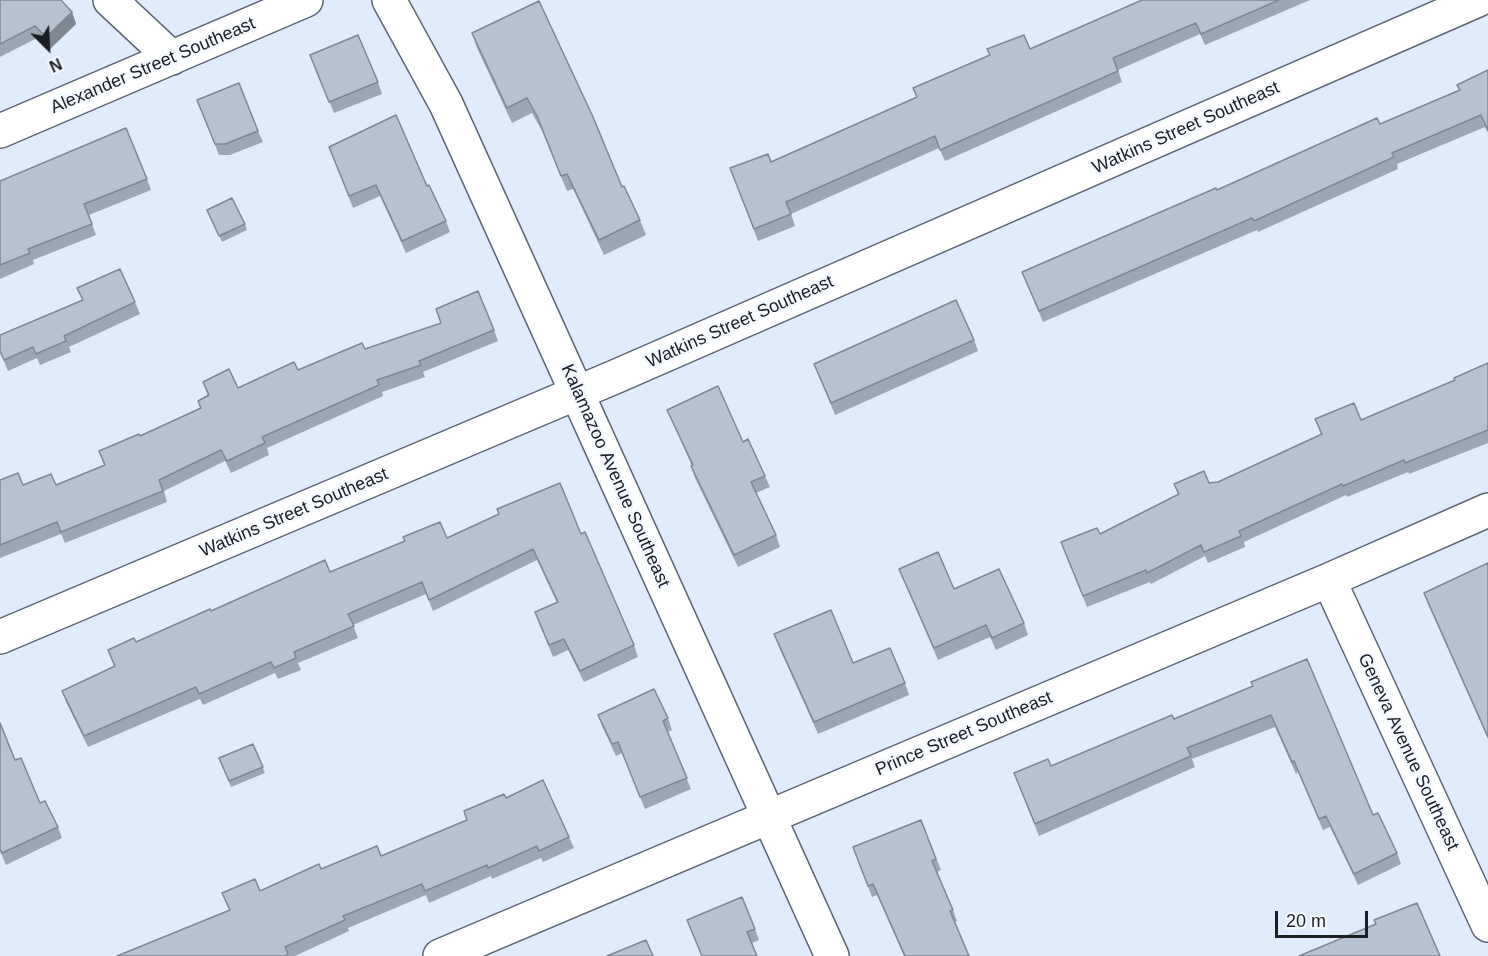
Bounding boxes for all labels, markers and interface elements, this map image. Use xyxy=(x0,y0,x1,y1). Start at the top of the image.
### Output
street label: Alexander Street Southeast xyxy=(47,13,259,119)
north arrow xyxy=(18,18,78,78)
text: N xyxy=(47,55,64,75)
street label: Watkins Street Southeast xyxy=(1089,77,1283,179)
street label: Watkins Street Southeast xyxy=(643,271,837,373)
street label: Kalamazoo Avenue Southeast xyxy=(556,361,674,591)
street label: Watkins Street Southeast xyxy=(197,464,391,562)
street label: Geneva Avenue Southeast xyxy=(1353,650,1463,854)
street label: Prince Street Southeast xyxy=(872,687,1056,781)
scale bar xyxy=(1278,899,1371,937)
text: 20 m xyxy=(1286,911,1326,931)

